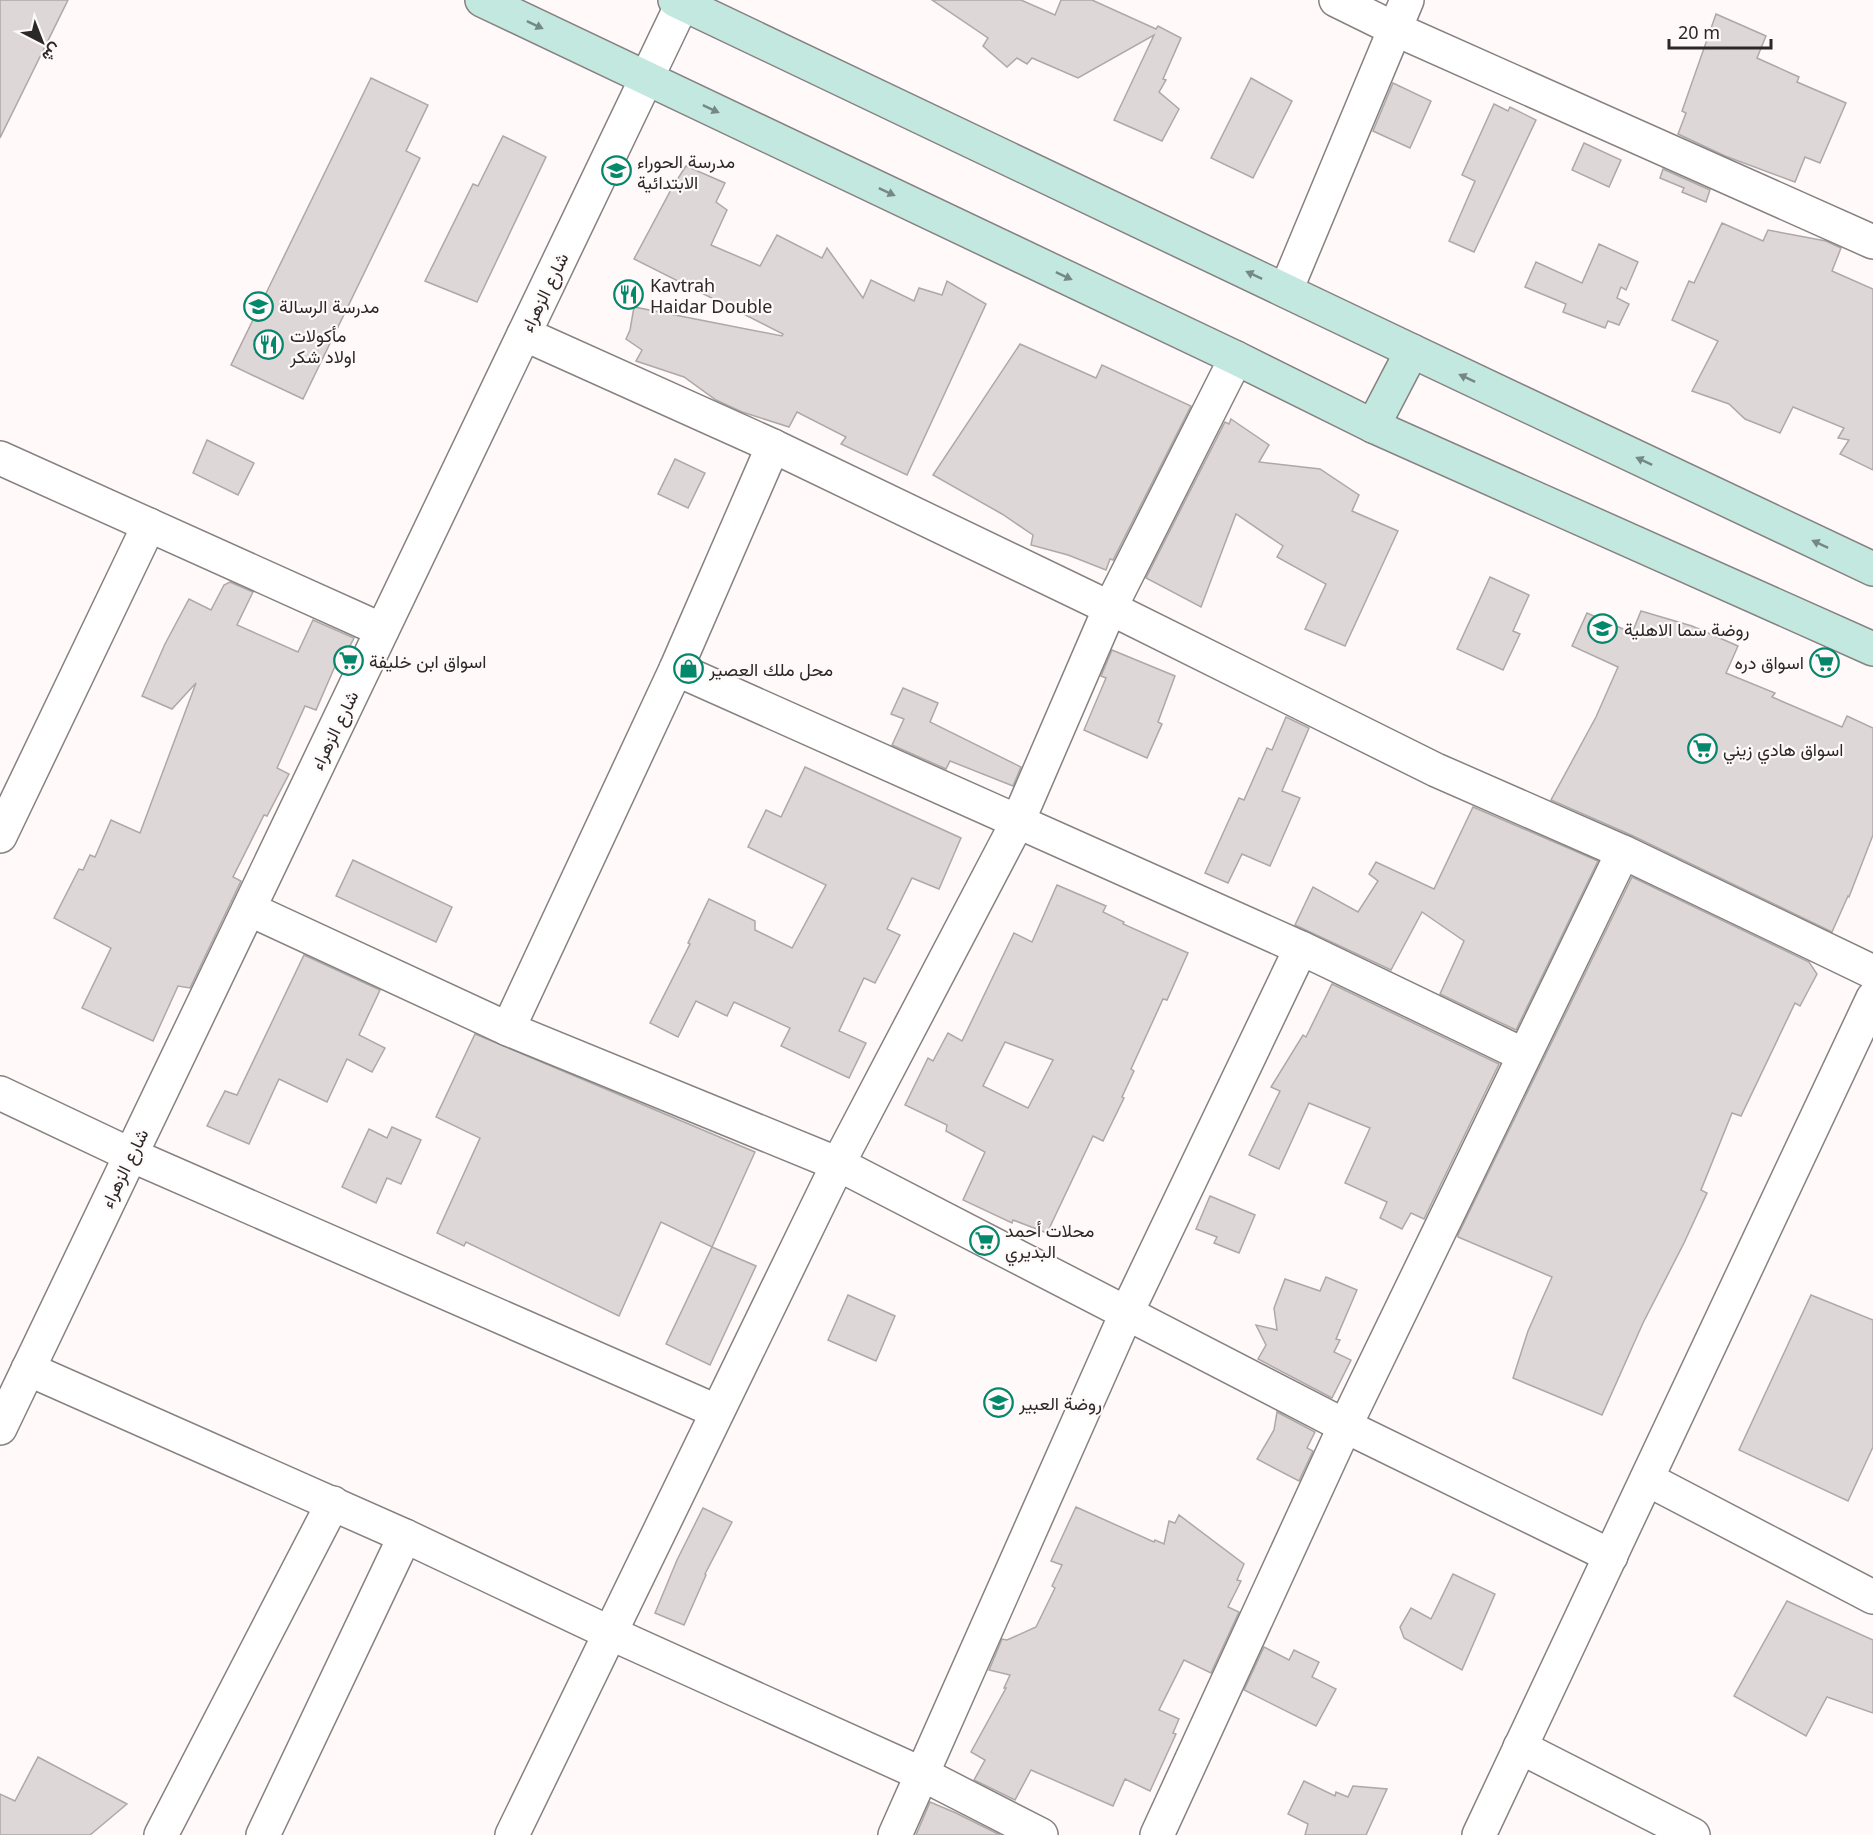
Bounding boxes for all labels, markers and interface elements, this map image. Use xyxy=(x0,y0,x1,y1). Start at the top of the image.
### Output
north arrow xyxy=(12,12,72,72)
scale bar xyxy=(1669,12,1771,50)
one-way arrow xyxy=(526,20,544,30)
text: 20 m xyxy=(1678,20,1720,44)
text: ش xyxy=(38,39,67,68)
one-way arrow xyxy=(703,104,720,113)
place label: مدرسة الحوراء الابتدائية xyxy=(637,149,735,194)
school or university icon: مدرسة الحوراء الابتدائية xyxy=(600,155,632,187)
one-way arrow xyxy=(879,188,896,197)
street label: شارع الزهراء xyxy=(514,248,574,336)
one-way arrow xyxy=(1245,270,1262,279)
one-way arrow xyxy=(1055,271,1072,280)
place label: Kavtrah Haidar Double xyxy=(650,273,772,318)
restaurant icon: Kavtrah Haidar Double xyxy=(613,279,645,311)
school or university icon: مدرسة الرسالة xyxy=(242,290,274,322)
place label: مدرسة الرسالة xyxy=(279,294,379,318)
place label: مأكولات اولاد شكر xyxy=(289,323,356,368)
restaurant icon: مأكولات اولاد شكر xyxy=(253,329,285,361)
one-way arrow xyxy=(1459,373,1476,382)
one-way arrow xyxy=(1635,456,1652,465)
one-way arrow xyxy=(1812,539,1829,548)
school or university icon: روضة سما الاهلية xyxy=(1587,613,1619,645)
place label: روضة سما الاهلية xyxy=(1624,617,1749,641)
supermarket icon: اسواق ابن خليفة xyxy=(332,645,364,677)
supermarket icon: اسواق دره xyxy=(1809,646,1841,678)
place label: اسواق ابن خليفة xyxy=(369,649,486,673)
place label: اسواق دره xyxy=(1735,650,1804,674)
shop icon: محل ملك العصير xyxy=(672,653,704,685)
place label: محل ملك العصير xyxy=(708,657,833,681)
street label: شارع الزهراء xyxy=(304,686,364,774)
supermarket icon: اسواق هادي زيني xyxy=(1686,733,1718,765)
place label: اسواق هادي زيني xyxy=(1723,737,1843,765)
street label: شارع الزهراء xyxy=(94,1124,154,1212)
place label: محلات أحمد البديري xyxy=(1005,1218,1094,1267)
supermarket icon: محلات أحمد البديري xyxy=(968,1224,1000,1256)
school or university icon: روضة العبير xyxy=(982,1387,1014,1419)
place label: روضة العبير xyxy=(1018,1391,1102,1415)

